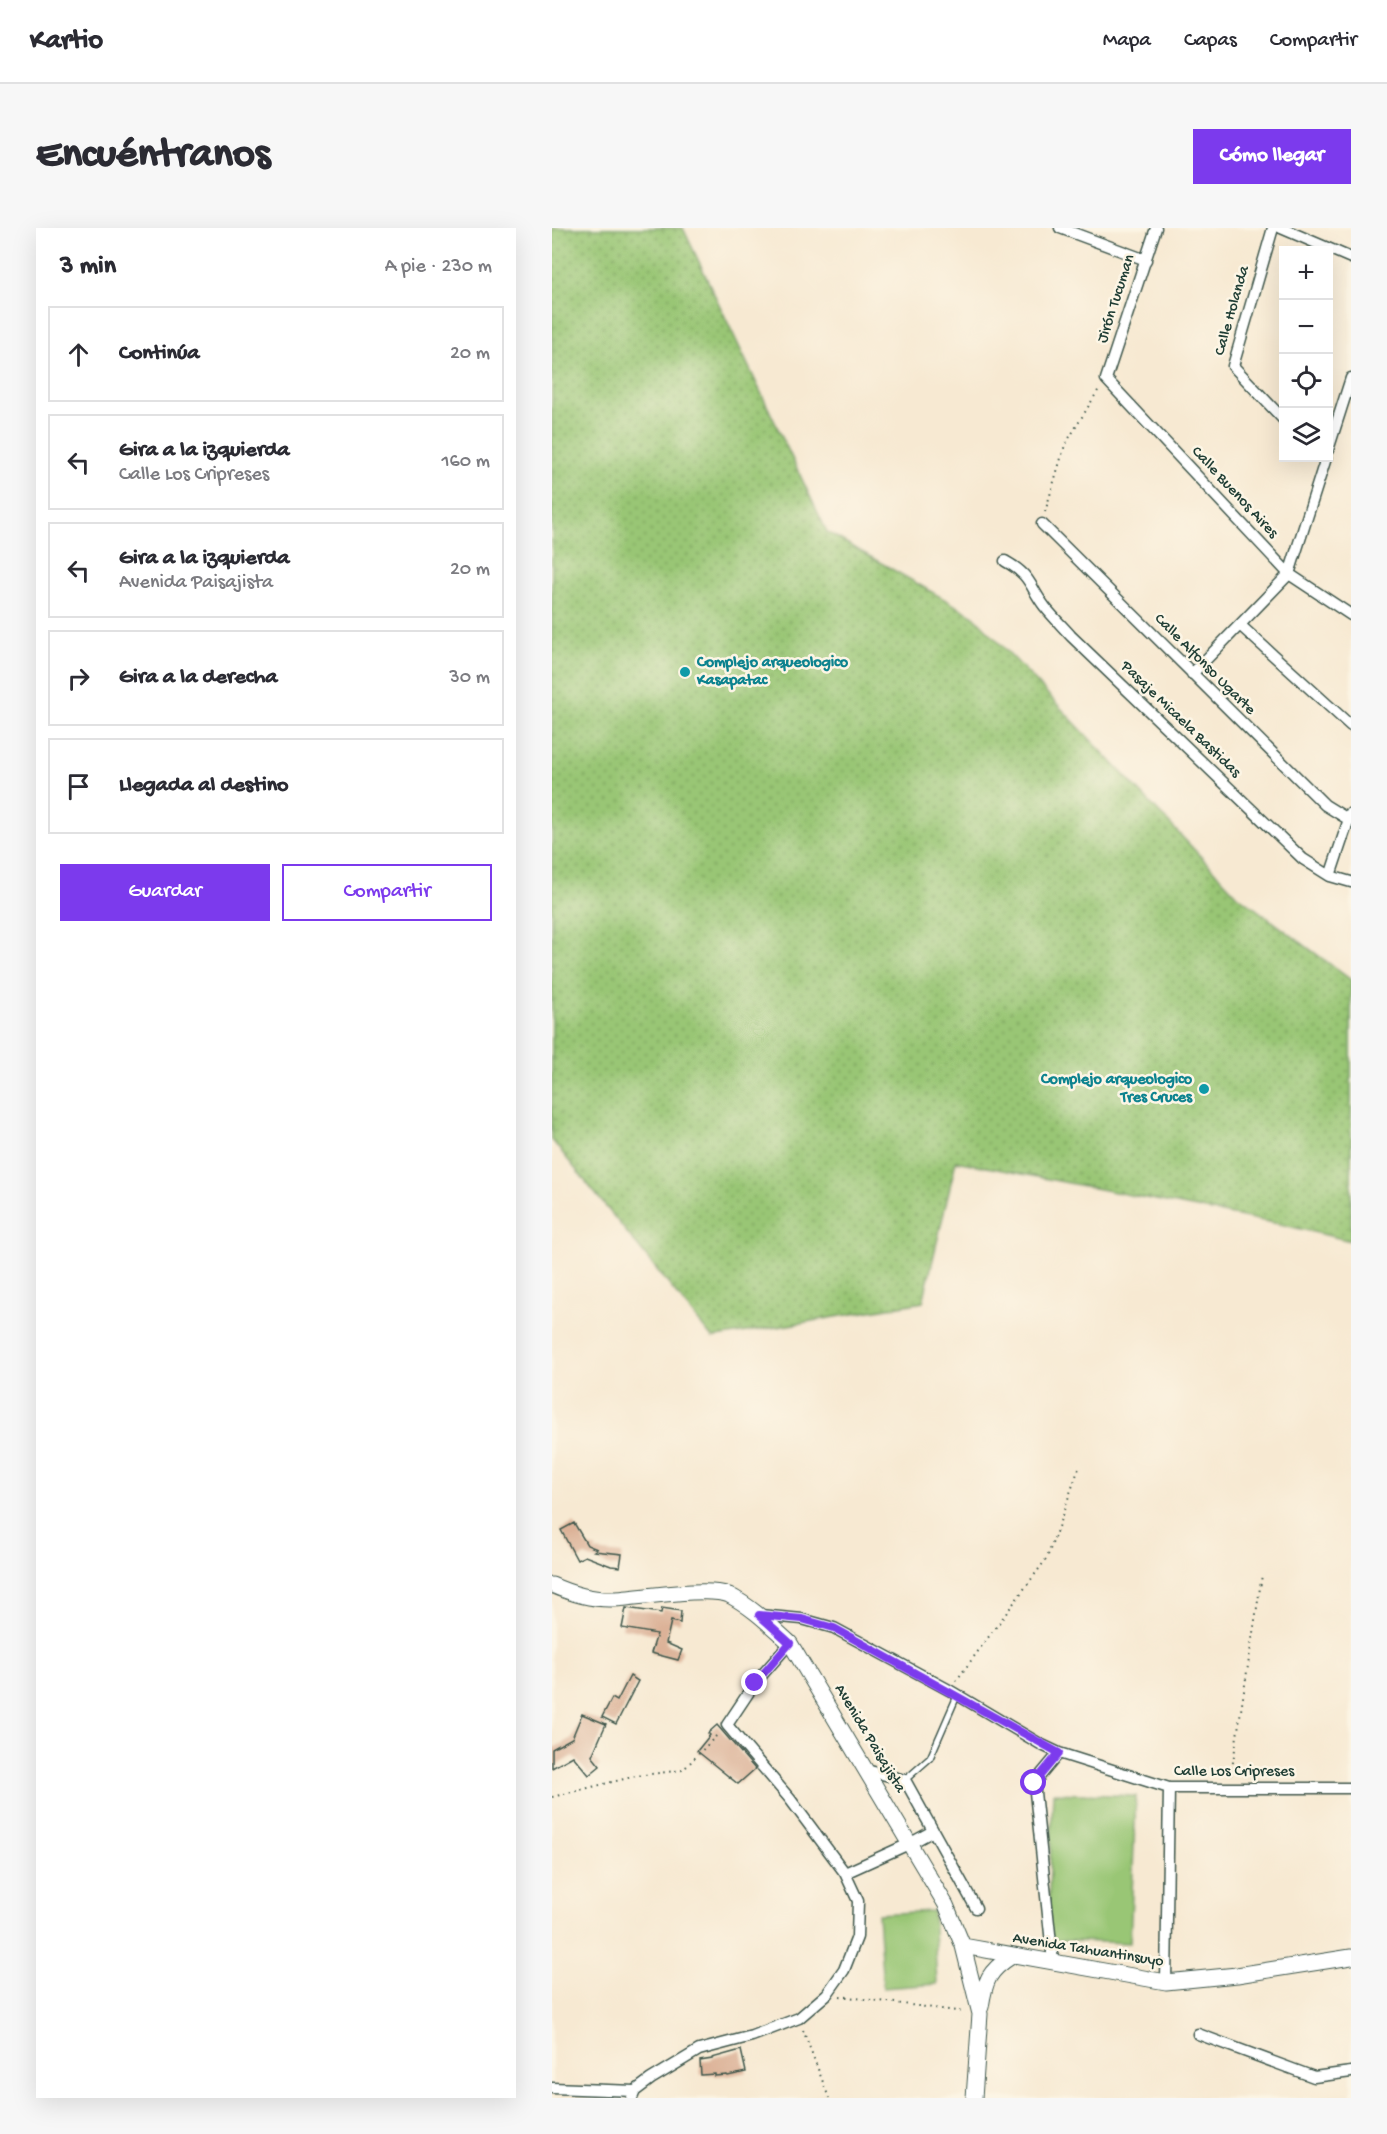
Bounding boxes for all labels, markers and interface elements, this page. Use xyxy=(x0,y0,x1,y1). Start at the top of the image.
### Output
text: Kartio xyxy=(30,25,103,58)
text: Mapa xyxy=(1103,29,1151,54)
text: Capas xyxy=(1184,29,1237,54)
text: Compartir xyxy=(1270,29,1357,54)
button: Cómo llegar xyxy=(1193,129,1351,184)
text: Encuéntranos xyxy=(36,132,270,181)
map controls xyxy=(1279,246,1333,462)
button: + xyxy=(1279,246,1333,300)
text: 3 min xyxy=(60,252,116,283)
street label: Jirón Tucuman xyxy=(1094,252,1140,346)
text: A pie · 230 m xyxy=(385,256,492,279)
street label: Calle Holanda xyxy=(1211,263,1255,358)
button: − xyxy=(1279,300,1333,354)
icon: ahead xyxy=(62,338,95,371)
text: Continúa xyxy=(119,341,200,367)
text: 20 m xyxy=(450,343,490,366)
button: locate xyxy=(1279,354,1333,408)
button: layers xyxy=(1279,408,1333,462)
text: Gira a la izquierda xyxy=(119,438,290,464)
street label: Calle Buenos Aires xyxy=(1187,443,1282,544)
icon: left xyxy=(62,446,95,479)
text: 160 m xyxy=(441,451,490,474)
text: Calle Los Cripreses xyxy=(119,464,269,487)
text: Gira a la izquierda xyxy=(119,546,290,572)
icon: left xyxy=(62,554,95,587)
text: 20 m xyxy=(450,559,490,582)
text: Avenida Paisajista xyxy=(119,572,273,595)
street label: Calle Alfonso Ugarte xyxy=(1149,610,1259,720)
place label: Complejo arqueologico Kasapatac xyxy=(696,654,849,691)
street label: Pasaje Micaela Bastidas xyxy=(1115,657,1245,783)
icon: right xyxy=(62,662,95,695)
text: Gira a la derecha xyxy=(119,665,277,691)
marker: Complejo arqueologico Kasapatac xyxy=(678,665,692,679)
text: 30 m xyxy=(449,667,490,690)
icon: arrive xyxy=(62,770,95,803)
text: Llegada al destino xyxy=(119,773,289,799)
button: Guardar xyxy=(60,864,270,921)
button: Compartir xyxy=(282,864,492,921)
place label: Complejo arqueologico Tres Cruces xyxy=(1040,1071,1193,1108)
marker: Complejo arqueologico Tres Cruces xyxy=(1197,1082,1211,1096)
route end xyxy=(741,1669,767,1695)
street label: Avenida Paisajista xyxy=(829,1681,909,1798)
street label: Calle Los Cripreses xyxy=(1174,1763,1295,1782)
route start xyxy=(1020,1769,1046,1795)
street label: Avenida Tahuantinsuyo xyxy=(1011,1930,1165,1972)

